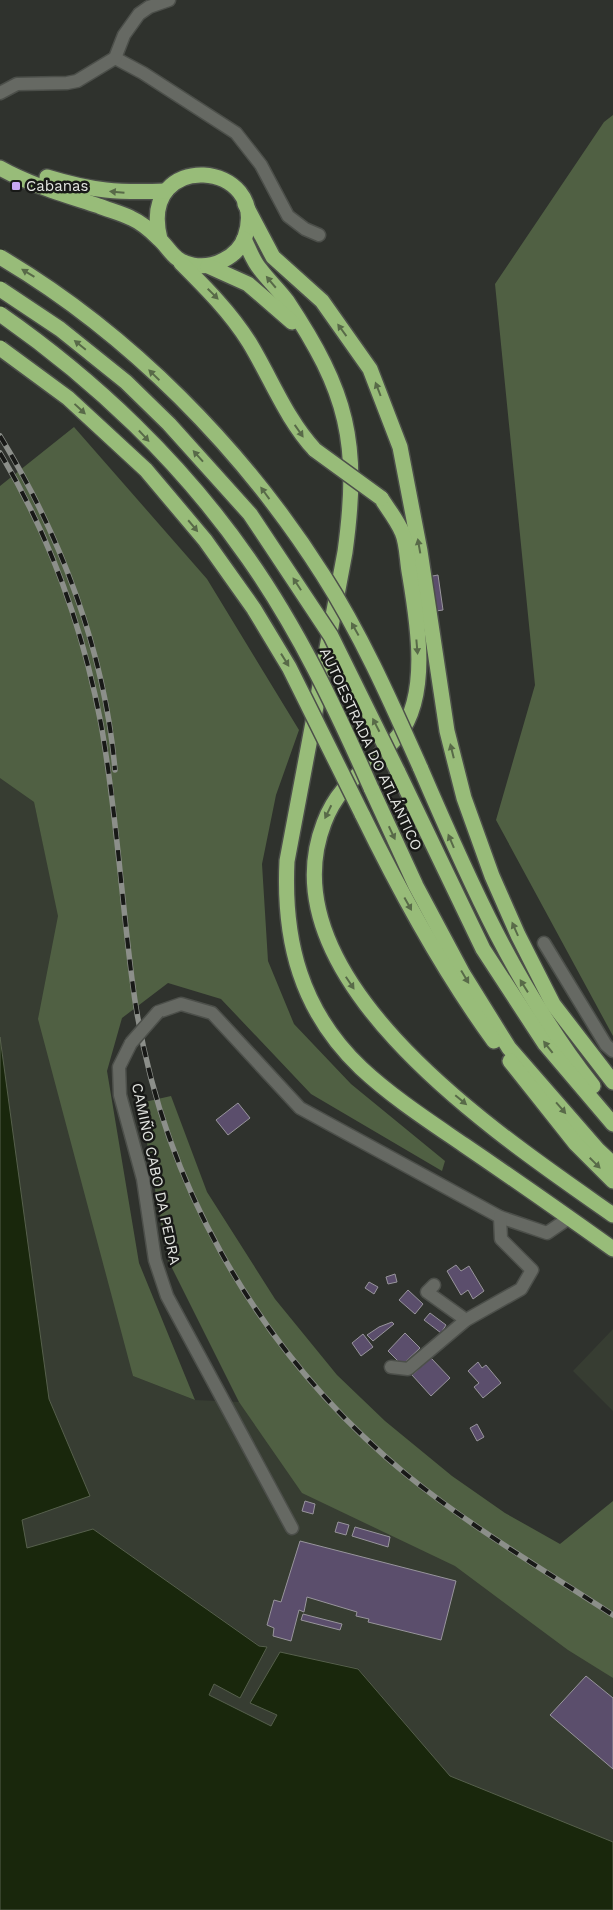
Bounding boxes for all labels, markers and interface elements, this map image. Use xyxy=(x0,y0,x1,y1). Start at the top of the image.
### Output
place label: Cabanas xyxy=(26,177,88,195)
marker: Cabanas xyxy=(10,180,22,192)
one-way arrow xyxy=(109,188,125,196)
one-way arrow xyxy=(21,269,34,278)
one-way arrow xyxy=(265,276,276,289)
one-way arrow xyxy=(206,288,218,300)
one-way arrow xyxy=(337,323,347,337)
one-way arrow xyxy=(74,339,87,350)
one-way arrow xyxy=(148,369,160,381)
one-way arrow xyxy=(374,381,382,396)
one-way arrow xyxy=(74,403,86,415)
one-way arrow xyxy=(294,424,304,438)
one-way arrow xyxy=(138,429,150,441)
one-way arrow xyxy=(192,450,204,462)
one-way arrow xyxy=(260,486,270,500)
one-way arrow xyxy=(187,519,199,531)
one-way arrow xyxy=(414,538,422,554)
one-way arrow xyxy=(292,578,301,591)
one-way arrow xyxy=(350,622,359,635)
one-way arrow xyxy=(414,639,422,655)
street label: AUTOESTRADA DO ATLÁNTICO xyxy=(316,645,426,853)
one-way arrow xyxy=(280,653,289,666)
one-way arrow xyxy=(372,718,380,733)
one-way arrow xyxy=(448,743,456,758)
one-way arrow xyxy=(324,805,333,820)
one-way arrow xyxy=(387,825,396,840)
one-way arrow xyxy=(447,833,455,848)
one-way arrow xyxy=(404,896,412,911)
one-way arrow xyxy=(511,922,519,936)
one-way arrow xyxy=(461,971,470,984)
one-way arrow xyxy=(345,976,355,989)
one-way arrow xyxy=(519,979,528,992)
one-way arrow xyxy=(542,1040,553,1053)
street label: CAMIÑO CABO DA PEDRA xyxy=(128,1081,184,1267)
one-way arrow xyxy=(454,1095,467,1106)
one-way arrow xyxy=(556,1101,567,1114)
one-way arrow xyxy=(588,1156,600,1168)

